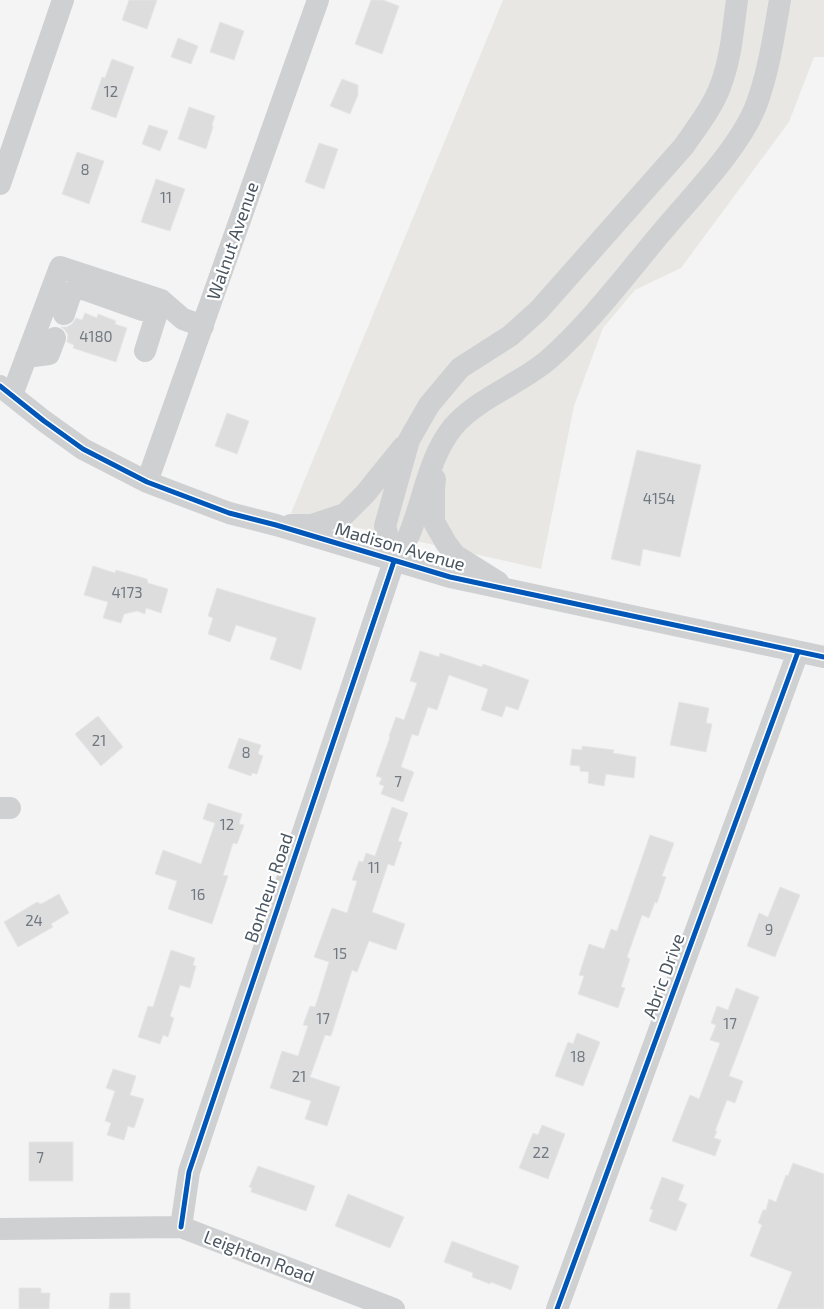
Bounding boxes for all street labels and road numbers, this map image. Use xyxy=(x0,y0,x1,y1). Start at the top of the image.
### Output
street label: Walnut Avenue xyxy=(202,179,263,303)
street label: Madison Avenue xyxy=(333,517,468,575)
street label: Bonheur Road xyxy=(239,830,297,945)
street label: Abric Drive xyxy=(638,930,689,1021)
street label: Leighton Road xyxy=(201,1225,318,1287)

